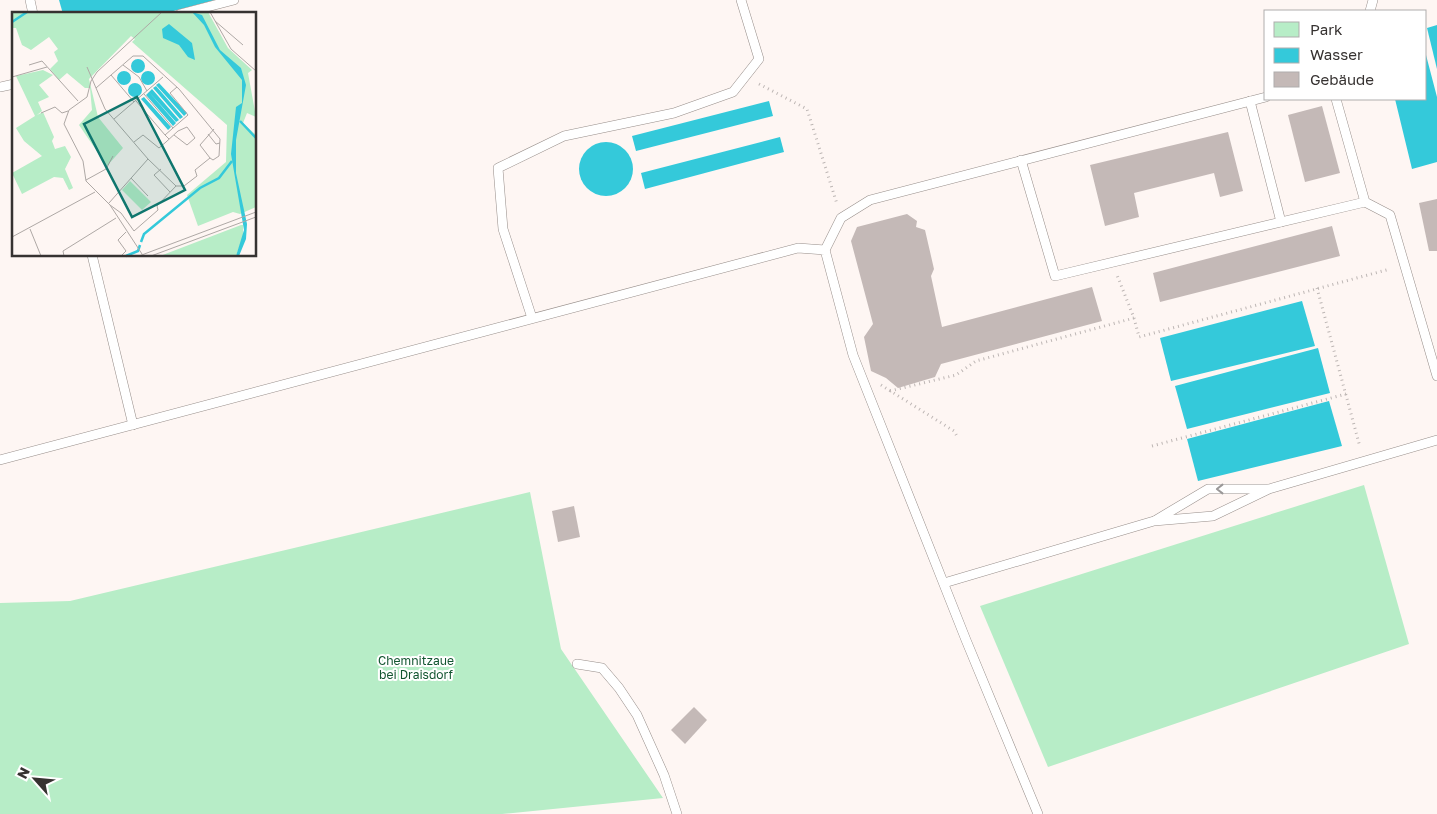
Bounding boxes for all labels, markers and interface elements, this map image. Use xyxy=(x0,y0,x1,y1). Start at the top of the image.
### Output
legend xyxy=(1264,10,1427,100)
inset map xyxy=(12,12,256,256)
text: Park xyxy=(1310,20,1343,38)
text: Wasser xyxy=(1310,45,1363,63)
text: Gebäude xyxy=(1310,70,1374,88)
one-way arrow xyxy=(1216,484,1224,494)
park label: Chemnitzaue bei Draisdorf xyxy=(378,653,454,682)
north arrow xyxy=(10,754,60,804)
text: N xyxy=(13,764,33,781)

